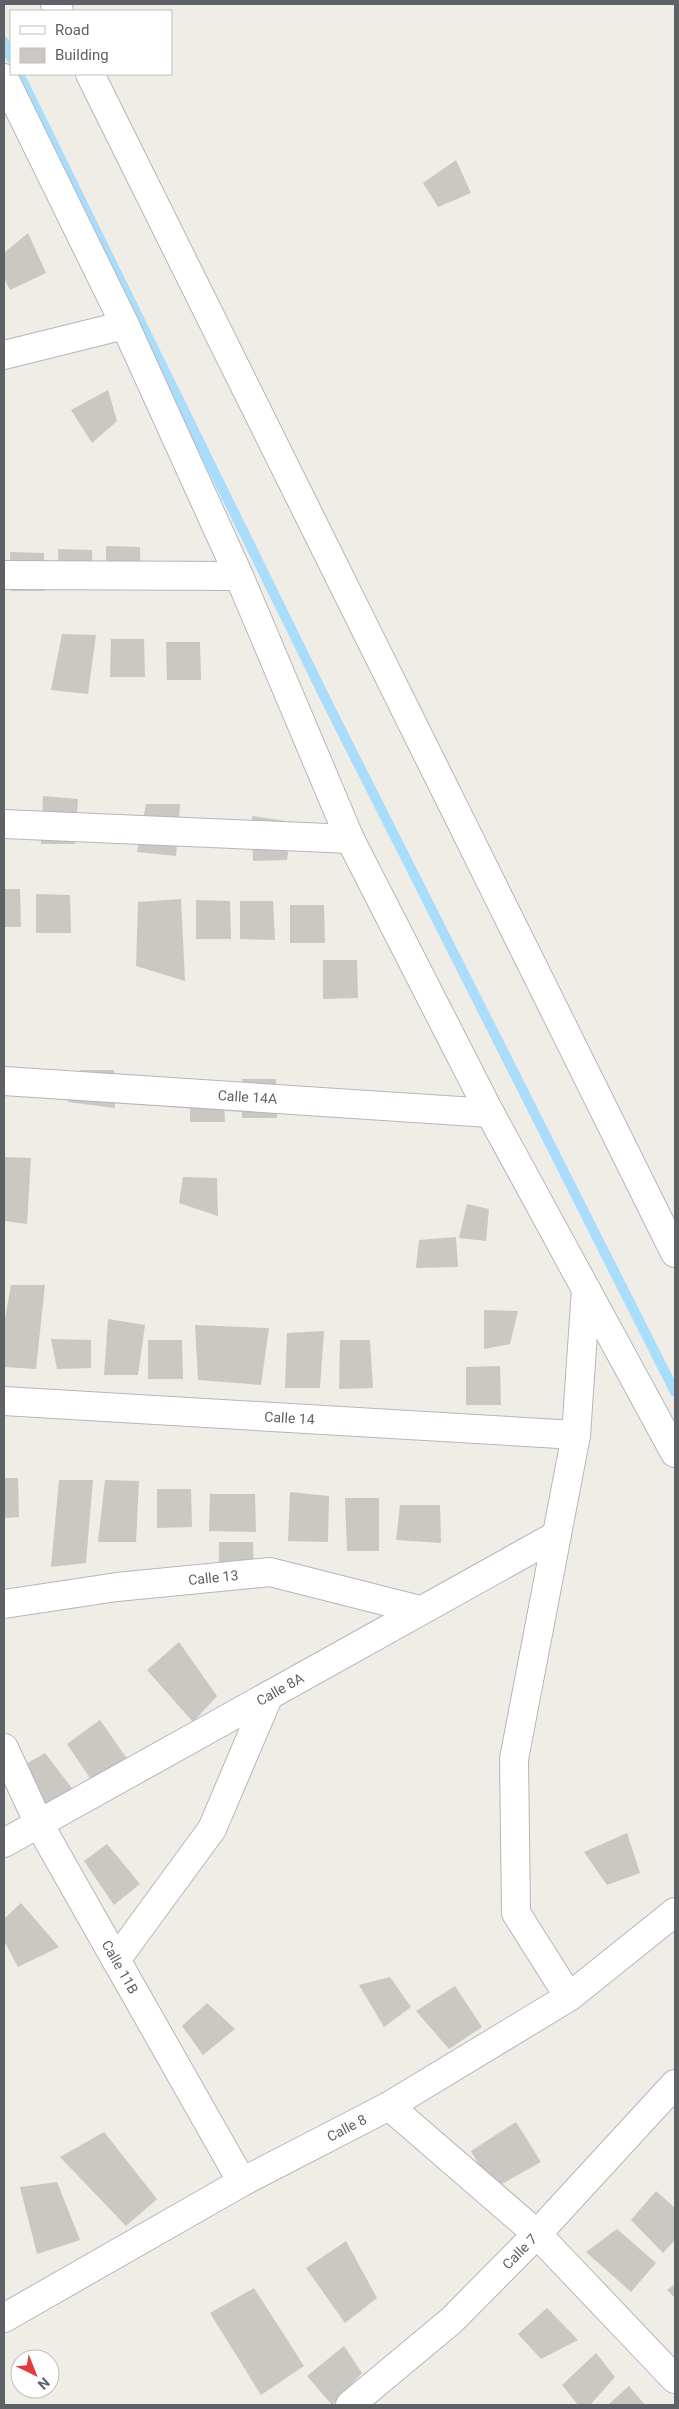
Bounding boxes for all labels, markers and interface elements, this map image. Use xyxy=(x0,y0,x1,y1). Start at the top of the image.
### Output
legend xyxy=(10,10,172,75)
text: Road xyxy=(55,21,89,39)
text: Building xyxy=(55,46,109,64)
street label: Calle 14A xyxy=(217,1087,278,1107)
street label: Calle 14 xyxy=(264,1408,315,1427)
street label: Calle 13 xyxy=(187,1567,239,1588)
street label: Calle 8A xyxy=(254,1670,306,1709)
street label: Calle 11B xyxy=(99,1937,142,1997)
street label: Calle 8 xyxy=(324,2111,369,2145)
street label: Calle 7 xyxy=(499,2231,540,2272)
north arrow xyxy=(10,2349,60,2399)
text: N xyxy=(35,2374,53,2393)

